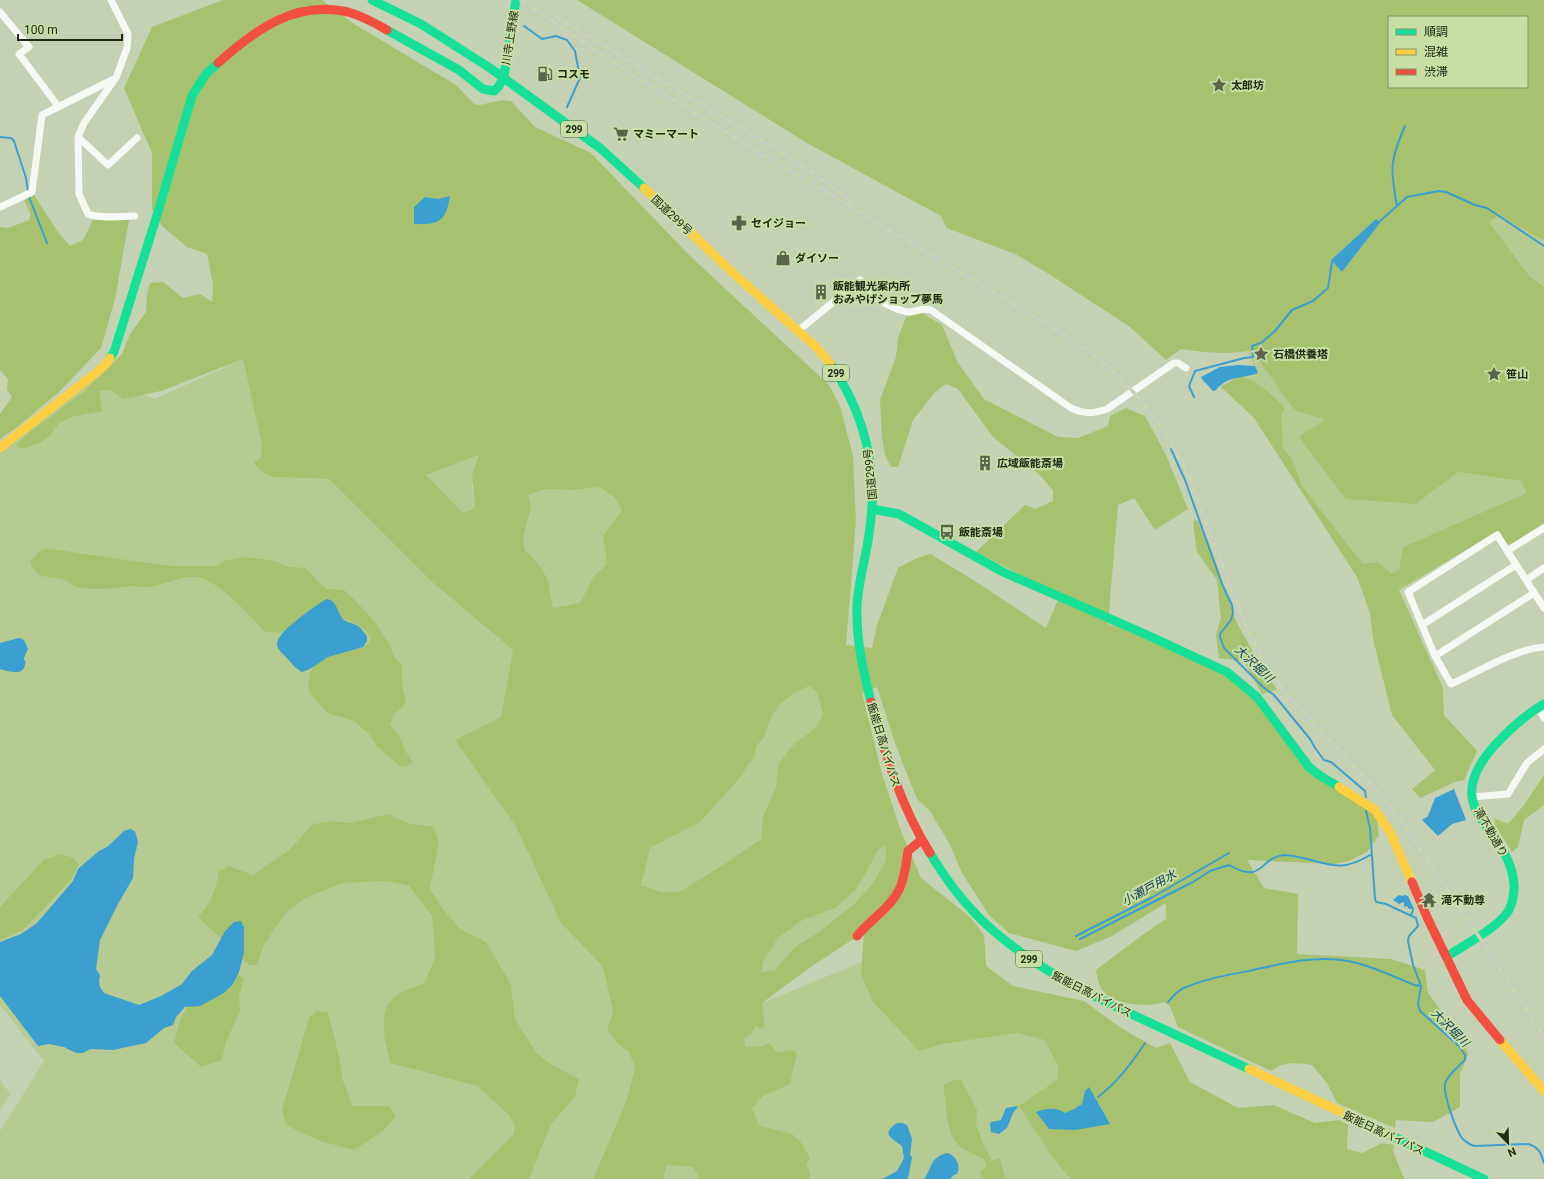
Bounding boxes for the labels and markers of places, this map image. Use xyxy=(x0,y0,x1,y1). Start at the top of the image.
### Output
fuel station icon: コスモ xyxy=(536,65,554,83)
place label: コスモ xyxy=(557,68,590,81)
place icon: 太郎坊 xyxy=(1210,76,1228,94)
place label: 太郎坊 xyxy=(1231,79,1264,92)
supermarket icon: マミーマート xyxy=(612,125,630,143)
place label: マミーマート xyxy=(633,128,699,141)
pharmacy icon: セイジョー xyxy=(730,214,748,232)
place label: セイジョー xyxy=(751,217,806,230)
shop icon: ダイソー xyxy=(774,249,792,267)
place label: ダイソー xyxy=(795,252,839,265)
place label: 飯能観光案内所 おみやげショップ夢馬 xyxy=(832,280,943,306)
building icon: 飯能観光案内所 おみやげショップ夢馬 xyxy=(812,283,830,301)
place icon: 石橋供養塔 xyxy=(1252,345,1270,363)
place label: 石橋供養塔 xyxy=(1273,348,1328,361)
place icon: 笹山 xyxy=(1485,365,1503,383)
place label: 笹山 xyxy=(1506,368,1528,381)
building icon: 広域飯能斎場 xyxy=(976,454,994,472)
place label: 広域飯能斎場 xyxy=(997,457,1063,470)
bus stop icon: 飯能斎場 xyxy=(938,523,956,541)
place label: 飯能斎場 xyxy=(958,526,1003,539)
temple icon: 滝不動尊 xyxy=(1420,891,1438,909)
place label: 滝不動尊 xyxy=(1441,894,1485,907)

